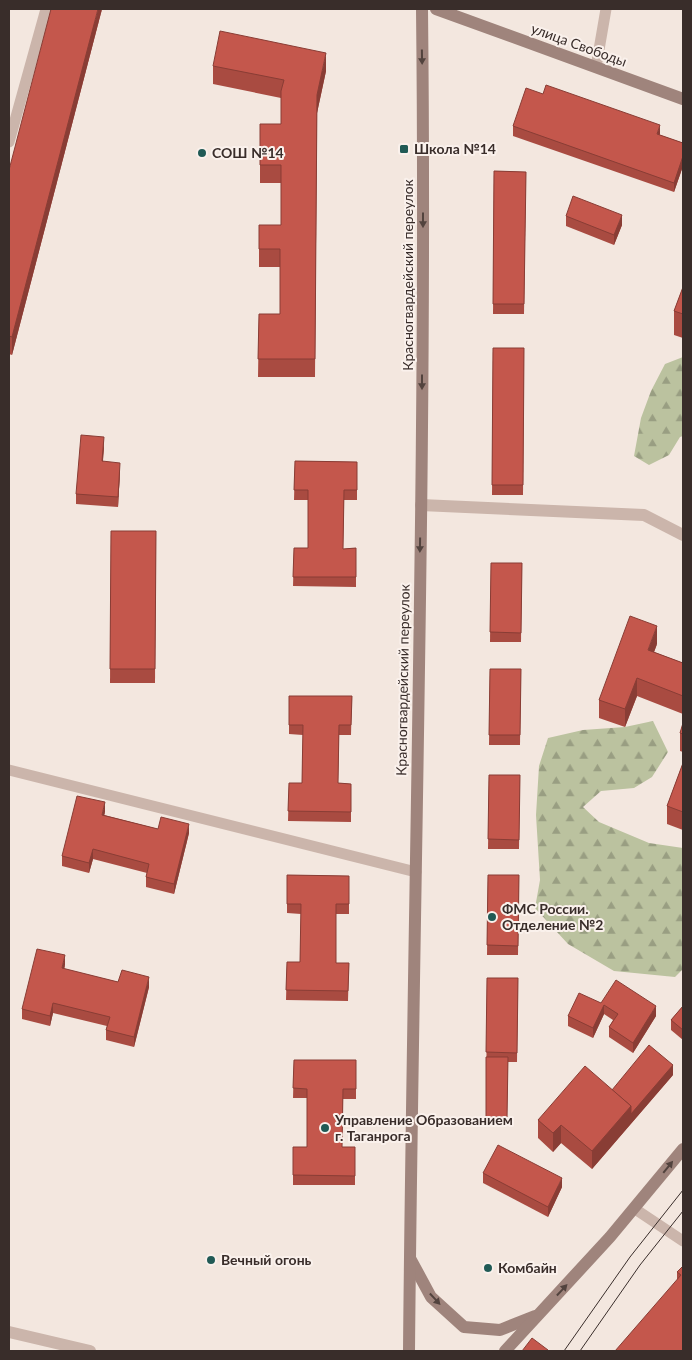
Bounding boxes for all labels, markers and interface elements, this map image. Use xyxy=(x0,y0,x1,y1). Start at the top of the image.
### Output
street label: улица Свободы xyxy=(529,19,629,70)
one-way arrow xyxy=(418,50,426,66)
place label: Школа №14 xyxy=(414,140,496,157)
marker: Школа №14 xyxy=(398,143,410,155)
place label: СОШ №14 xyxy=(212,144,284,161)
marker: СОШ №14 xyxy=(196,147,208,159)
street label: Красногвардейский переулок xyxy=(399,178,416,371)
one-way arrow xyxy=(419,212,427,228)
one-way arrow xyxy=(418,375,426,391)
one-way arrow xyxy=(416,537,424,553)
street label: Красногвардейский переулок xyxy=(392,583,413,776)
place label: ФМС России. Отделение №2 xyxy=(502,900,603,933)
marker: ФМС России. Отделение №2 xyxy=(486,911,498,923)
place label: Управление Образованием г. Таганрога xyxy=(334,1111,513,1144)
marker: Управление Образованием г. Таганрога xyxy=(319,1122,331,1134)
one-way arrow xyxy=(663,1161,674,1174)
place label: Вечный огонь xyxy=(221,1251,312,1268)
marker: Вечный огонь xyxy=(205,1254,217,1266)
place label: Комбайн xyxy=(498,1259,557,1276)
marker: Комбайн xyxy=(482,1262,494,1274)
one-way arrow xyxy=(556,1284,568,1296)
one-way arrow xyxy=(429,1293,441,1305)

